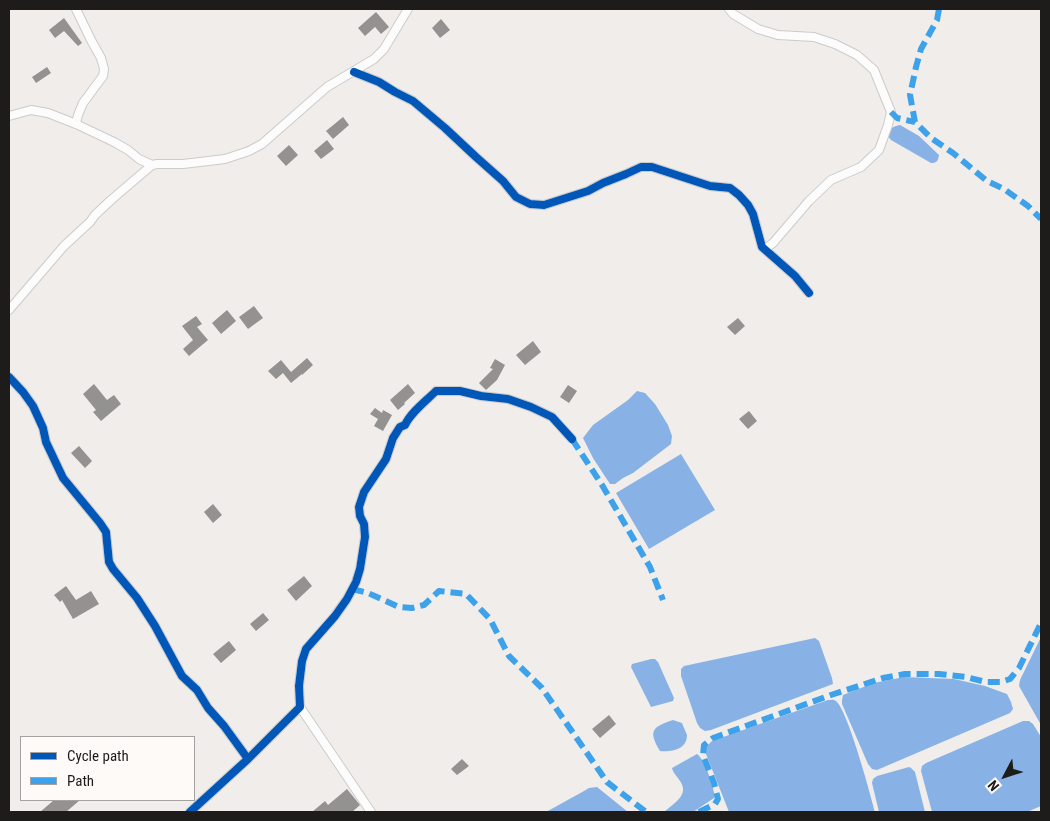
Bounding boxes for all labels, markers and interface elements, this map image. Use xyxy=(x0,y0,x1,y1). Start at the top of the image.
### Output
legend xyxy=(20,736,195,801)
text: Cycle path xyxy=(67,747,129,765)
north arrow xyxy=(980,751,1030,801)
text: Path xyxy=(67,772,94,790)
text: N xyxy=(985,777,1002,794)

